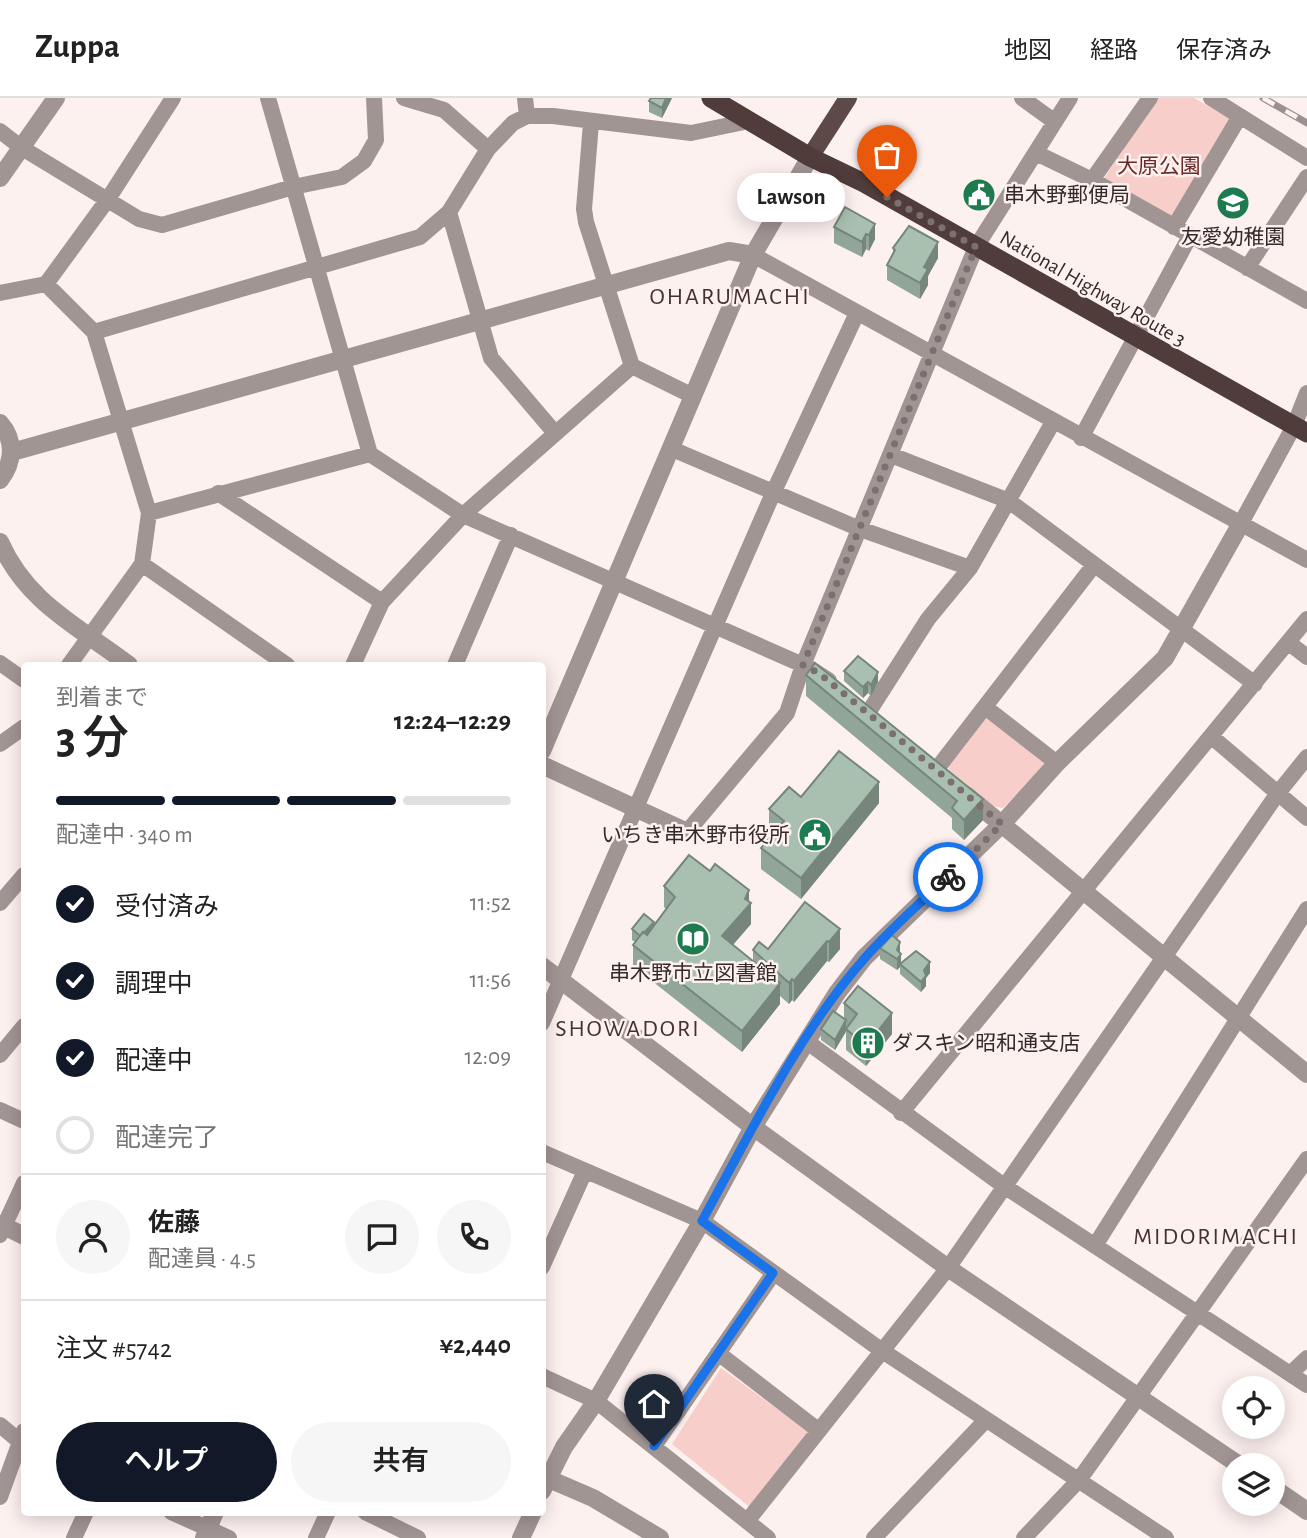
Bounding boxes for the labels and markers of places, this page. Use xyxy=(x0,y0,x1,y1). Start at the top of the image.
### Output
pin xyxy=(857,125,917,197)
callout: Lawson xyxy=(736,172,845,222)
public building icon: 串木野郵便局 xyxy=(960,176,998,214)
place label: 串木野郵便局 xyxy=(1004,184,1130,206)
school or university icon: 友愛幼稚園 xyxy=(1214,184,1252,222)
place label: 友愛幼稚園 xyxy=(1181,226,1286,248)
public building icon: いちき串木野市役所 xyxy=(796,816,834,854)
place label: いちき串木野市役所 xyxy=(601,824,790,846)
library icon: 串木野市立図書館 xyxy=(674,920,712,958)
place label: 串木野市立図書館 xyxy=(609,962,777,984)
building icon: ダスキン昭和通支店 xyxy=(849,1024,887,1062)
place label: ダスキン昭和通支店 xyxy=(892,1032,1080,1054)
pin xyxy=(624,1374,684,1446)

